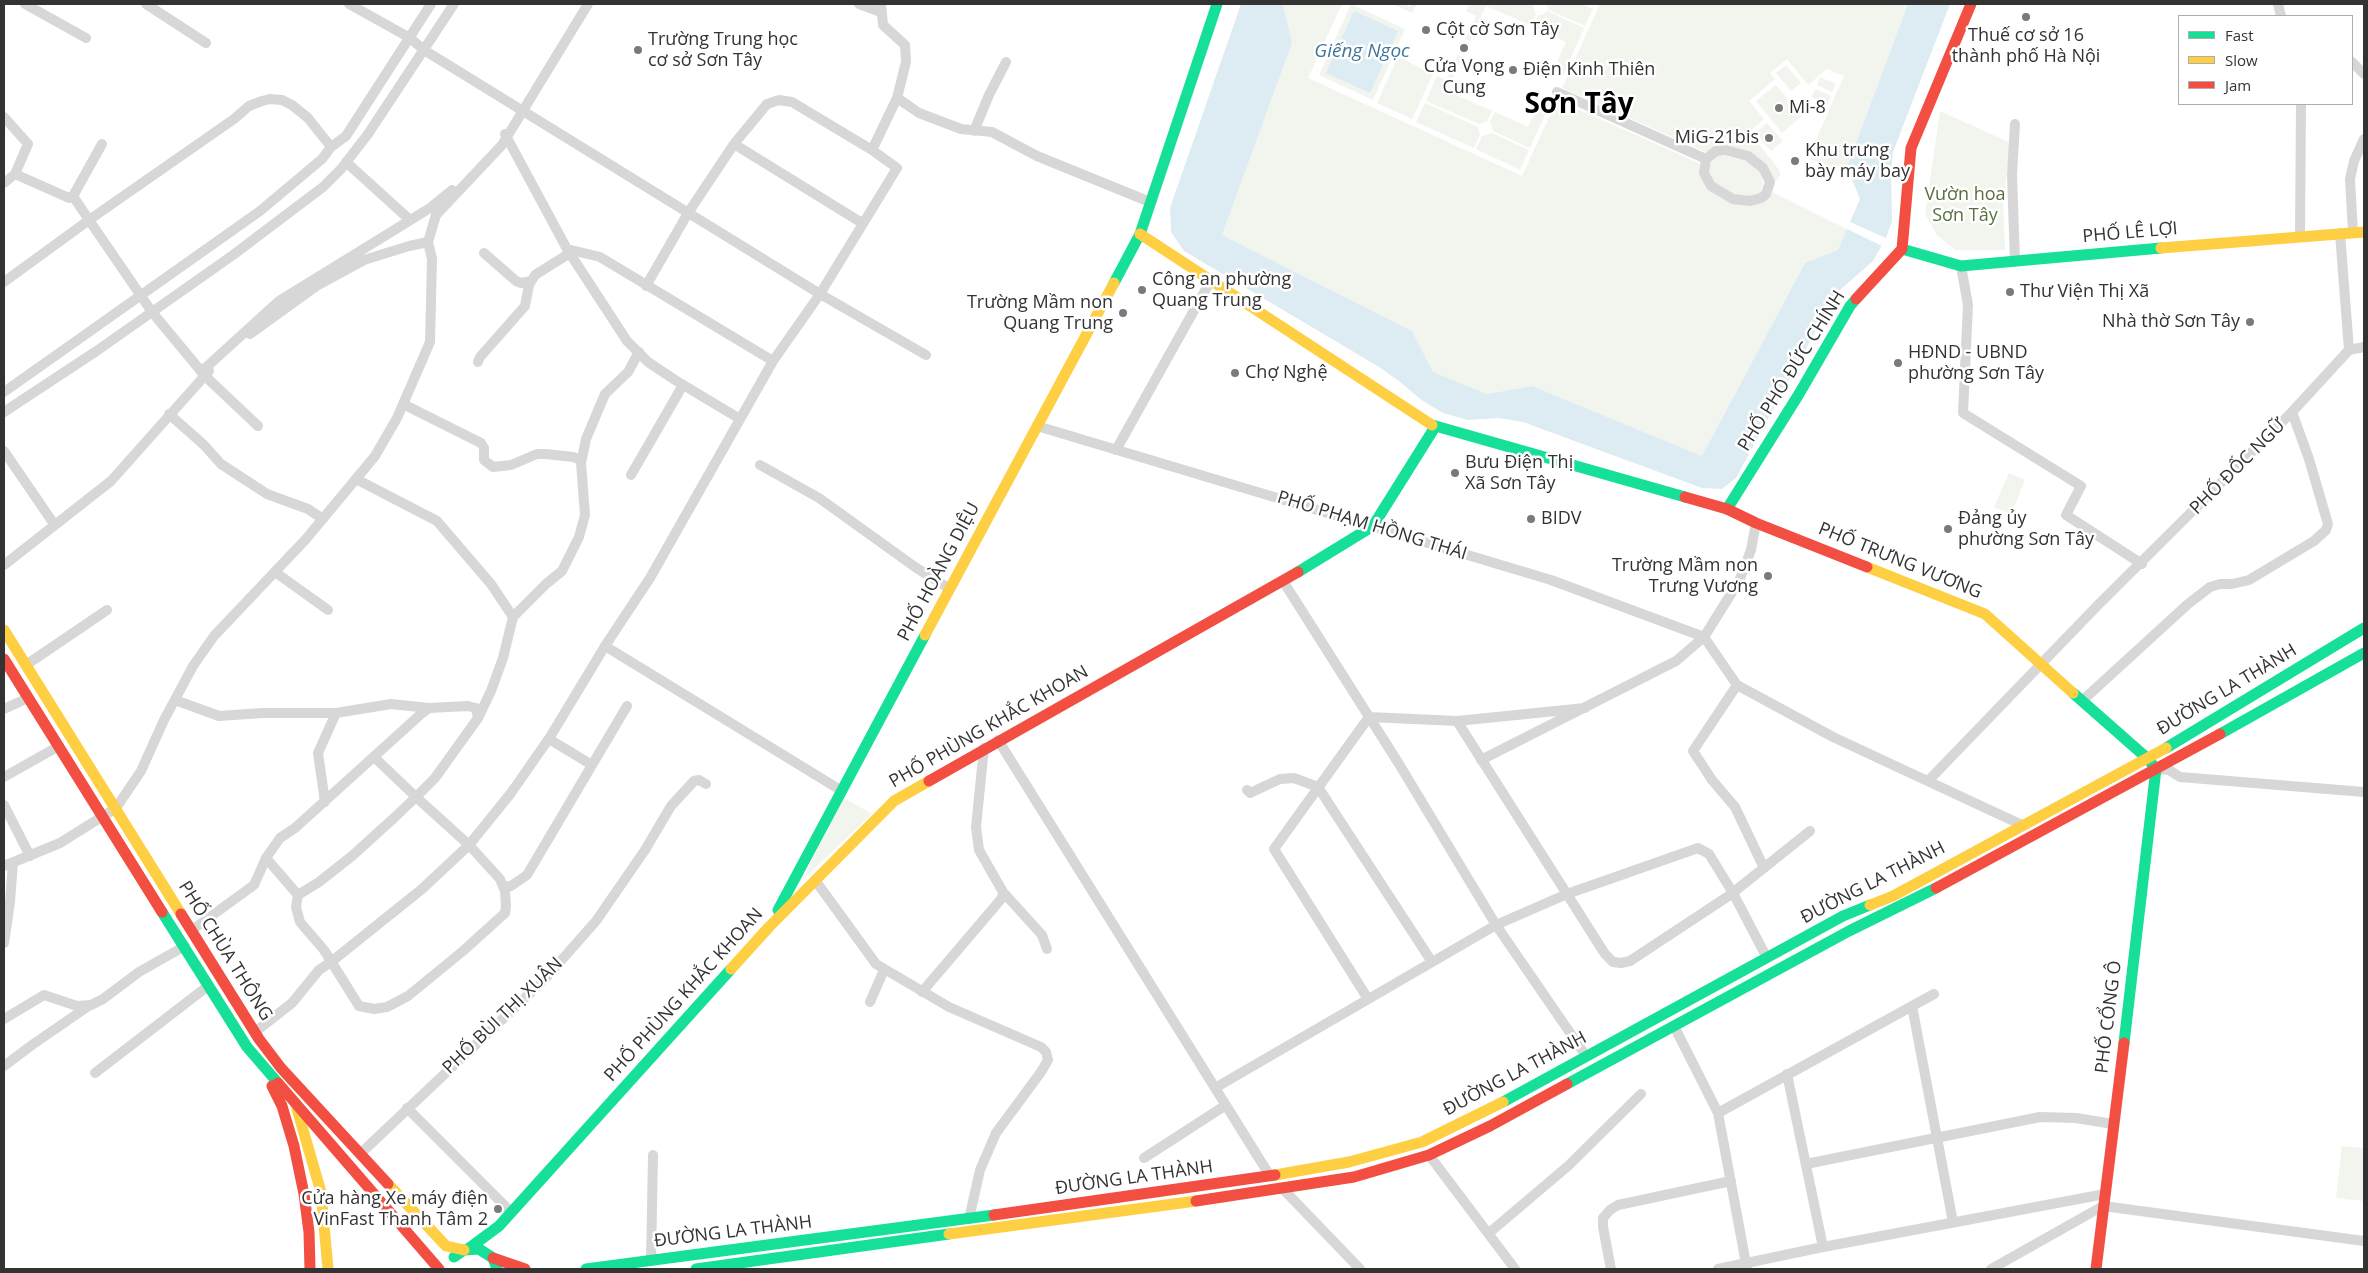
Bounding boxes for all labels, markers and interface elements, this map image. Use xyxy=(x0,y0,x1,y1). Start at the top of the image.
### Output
marker: Thuế cơ sở 16 thành phố Hà Nội xyxy=(2020,11,2032,23)
legend xyxy=(2178,15,2353,105)
place label: Cột cờ Sơn Tây xyxy=(1436,19,1559,41)
marker: Cột cờ Sơn Tây xyxy=(1420,24,1432,36)
place label: Thuế cơ sở 16 thành phố Hà Nội xyxy=(1952,25,2100,68)
text: Fast xyxy=(2225,25,2254,45)
place label: Trường Trung học cơ sở Sơn Tây xyxy=(648,29,798,72)
water label: Giếng Ngọc xyxy=(1314,41,1410,63)
marker: Cửa Vọng Cung xyxy=(1458,42,1470,54)
marker: Trường Trung học cơ sở Sơn Tây xyxy=(632,44,644,56)
text: Slow xyxy=(2225,50,2258,70)
place label: Cửa Vọng Cung xyxy=(1424,56,1504,98)
place label: Điện Kinh Thiên xyxy=(1523,59,1655,81)
marker: Điện Kinh Thiên xyxy=(1507,64,1519,76)
text: Jam xyxy=(2225,75,2251,95)
district label: Sơn Tây xyxy=(1524,88,1634,122)
place label: Mi-8 xyxy=(1789,97,1826,119)
marker: Mi-8 xyxy=(1773,102,1785,114)
place label: MiG-21bis xyxy=(1675,127,1759,149)
marker: MiG-21bis xyxy=(1763,132,1775,144)
place label: Khu trưng bày máy bay xyxy=(1805,140,1910,182)
marker: Khu trưng bày máy bay xyxy=(1789,155,1801,167)
park label: Vườn hoa Sơn Tây xyxy=(1924,184,2006,226)
street label: PHỐ LÊ LỢI xyxy=(2082,218,2178,248)
place label: Công an phường Quang Trung xyxy=(1152,269,1291,312)
place label: Thư Viện Thị Xã xyxy=(2020,281,2149,303)
marker: Công an phường Quang Trung xyxy=(1136,284,1148,296)
marker: Thư Viện Thị Xã xyxy=(2004,286,2016,298)
street label: PHỐ PHÓ ĐỨC CHÍNH xyxy=(1734,287,1850,455)
place label: Trường Mầm non Quang Trung xyxy=(967,292,1113,334)
marker: Trường Mầm non Quang Trung xyxy=(1117,307,1129,319)
place label: Nhà thờ Sơn Tây xyxy=(2102,311,2240,333)
marker: Nhà thờ Sơn Tây xyxy=(2244,316,2256,328)
place label: HĐND - UBND phường Sơn Tây xyxy=(1908,342,2044,384)
marker: HĐND - UBND phường Sơn Tây xyxy=(1892,357,1904,369)
place label: Chợ Nghệ xyxy=(1245,362,1328,384)
marker: Chợ Nghệ xyxy=(1229,367,1241,379)
street label: PHỐ ĐỐC NGỮ xyxy=(2186,415,2290,519)
place label: Bưu Điện Thị Xã Sơn Tây xyxy=(1465,452,1573,494)
marker: Bưu Điện Thị Xã Sơn Tây xyxy=(1449,467,1461,479)
street label: PHỐ PHẠM HỒNG THÁI xyxy=(1275,487,1469,565)
street label: PHỐ HOÀNG DIỆU xyxy=(893,499,985,645)
place label: BIDV xyxy=(1541,508,1581,530)
place label: Đảng ủy phường Sơn Tây xyxy=(1958,508,2094,550)
marker: BIDV xyxy=(1525,513,1537,525)
street label: PHỐ TRƯNG VƯƠNG xyxy=(1815,518,1985,604)
marker: Đảng ủy phường Sơn Tây xyxy=(1942,523,1954,535)
place label: Trường Mầm non Trưng Vương xyxy=(1612,555,1758,598)
marker: Trường Mầm non Trưng Vương xyxy=(1762,570,1774,582)
street label: ĐƯỜNG LA THÀNH xyxy=(2153,640,2301,740)
street label: PHỐ PHÙNG KHẮC KHOAN xyxy=(886,661,1092,793)
street label: ĐƯỜNG LA THÀNH xyxy=(1797,837,1949,929)
street label: PHỐ CHÙA THÔNG xyxy=(173,877,277,1025)
street label: PHỐ PHÙNG KHẮC KHOAN xyxy=(600,904,768,1086)
street label: PHỐ BÙI THỊ XUÂN xyxy=(438,953,568,1079)
street label: PHỐ CỔNG Ô xyxy=(2091,959,2127,1075)
street label: ĐƯỜNG LA THÀNH xyxy=(1440,1027,1590,1121)
street label: ĐƯỜNG LA THÀNH xyxy=(1054,1156,1214,1200)
place label: Cửa hàng Xe máy điện VinFast Thanh Tâm 2 xyxy=(301,1188,488,1230)
marker: Cửa hàng Xe máy điện VinFast Thanh Tâm 2 xyxy=(492,1203,504,1215)
street label: ĐƯỜNG LA THÀNH xyxy=(653,1212,813,1252)

